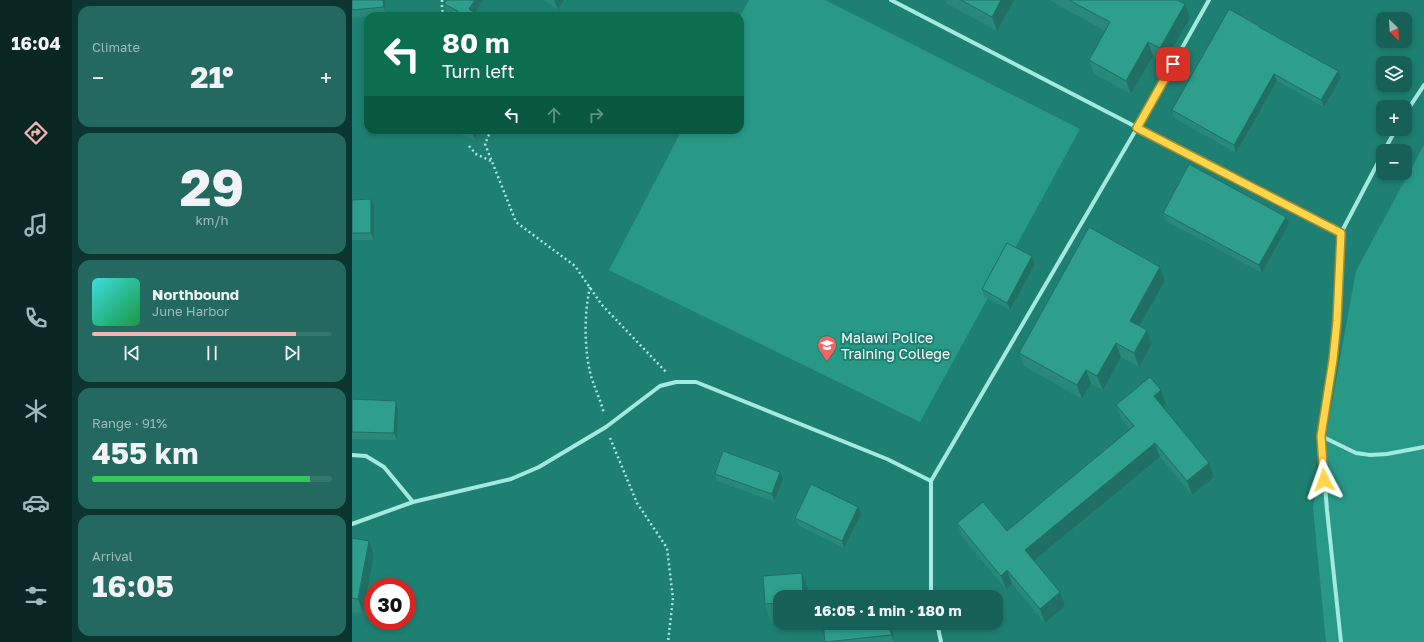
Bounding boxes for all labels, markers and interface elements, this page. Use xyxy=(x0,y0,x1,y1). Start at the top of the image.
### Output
north arrow xyxy=(1376,12,1412,48)
map controls xyxy=(1376,12,1412,180)
text: 80 m xyxy=(442,26,510,59)
icon: left xyxy=(376,28,428,80)
text: 16:04 xyxy=(11,32,61,54)
text: Climate xyxy=(92,39,140,55)
pin xyxy=(1156,47,1190,81)
icon: arrive xyxy=(1162,53,1184,75)
button: layers xyxy=(1376,56,1412,92)
text: 21° xyxy=(190,59,234,95)
text: Turn left xyxy=(442,60,515,82)
text: − xyxy=(92,64,104,91)
text: + xyxy=(320,64,332,91)
button: + xyxy=(1376,100,1412,136)
icon: left xyxy=(501,104,523,126)
icon: ahead xyxy=(543,104,565,126)
icon: right xyxy=(585,104,607,126)
icon: directions xyxy=(22,119,50,147)
button: − xyxy=(1376,144,1412,180)
text: 29 xyxy=(180,155,244,217)
icon: music xyxy=(22,211,50,239)
text: km/h xyxy=(195,212,229,228)
text: Northbound xyxy=(152,285,239,303)
text: June Harbor xyxy=(152,303,229,319)
icon: phone xyxy=(22,304,50,332)
place label: Malawi Police Training College xyxy=(841,329,950,362)
school or university icon: Malawi Police Training College xyxy=(816,334,838,362)
icon: previous xyxy=(121,342,143,364)
icon: pause xyxy=(201,342,223,364)
icon: next xyxy=(281,342,303,364)
icon: climate xyxy=(22,397,50,425)
text: Range · 91% xyxy=(92,415,167,431)
text: 455 km xyxy=(92,435,199,471)
position arrow xyxy=(1303,459,1345,501)
icon: car xyxy=(22,489,50,517)
text: Arrival xyxy=(92,548,133,564)
text: 16:05 xyxy=(92,568,174,604)
speed limit sign: 30 xyxy=(364,578,416,630)
icon: filters xyxy=(22,582,50,610)
text: 16:05 · 1 min · 180 m xyxy=(814,601,962,619)

